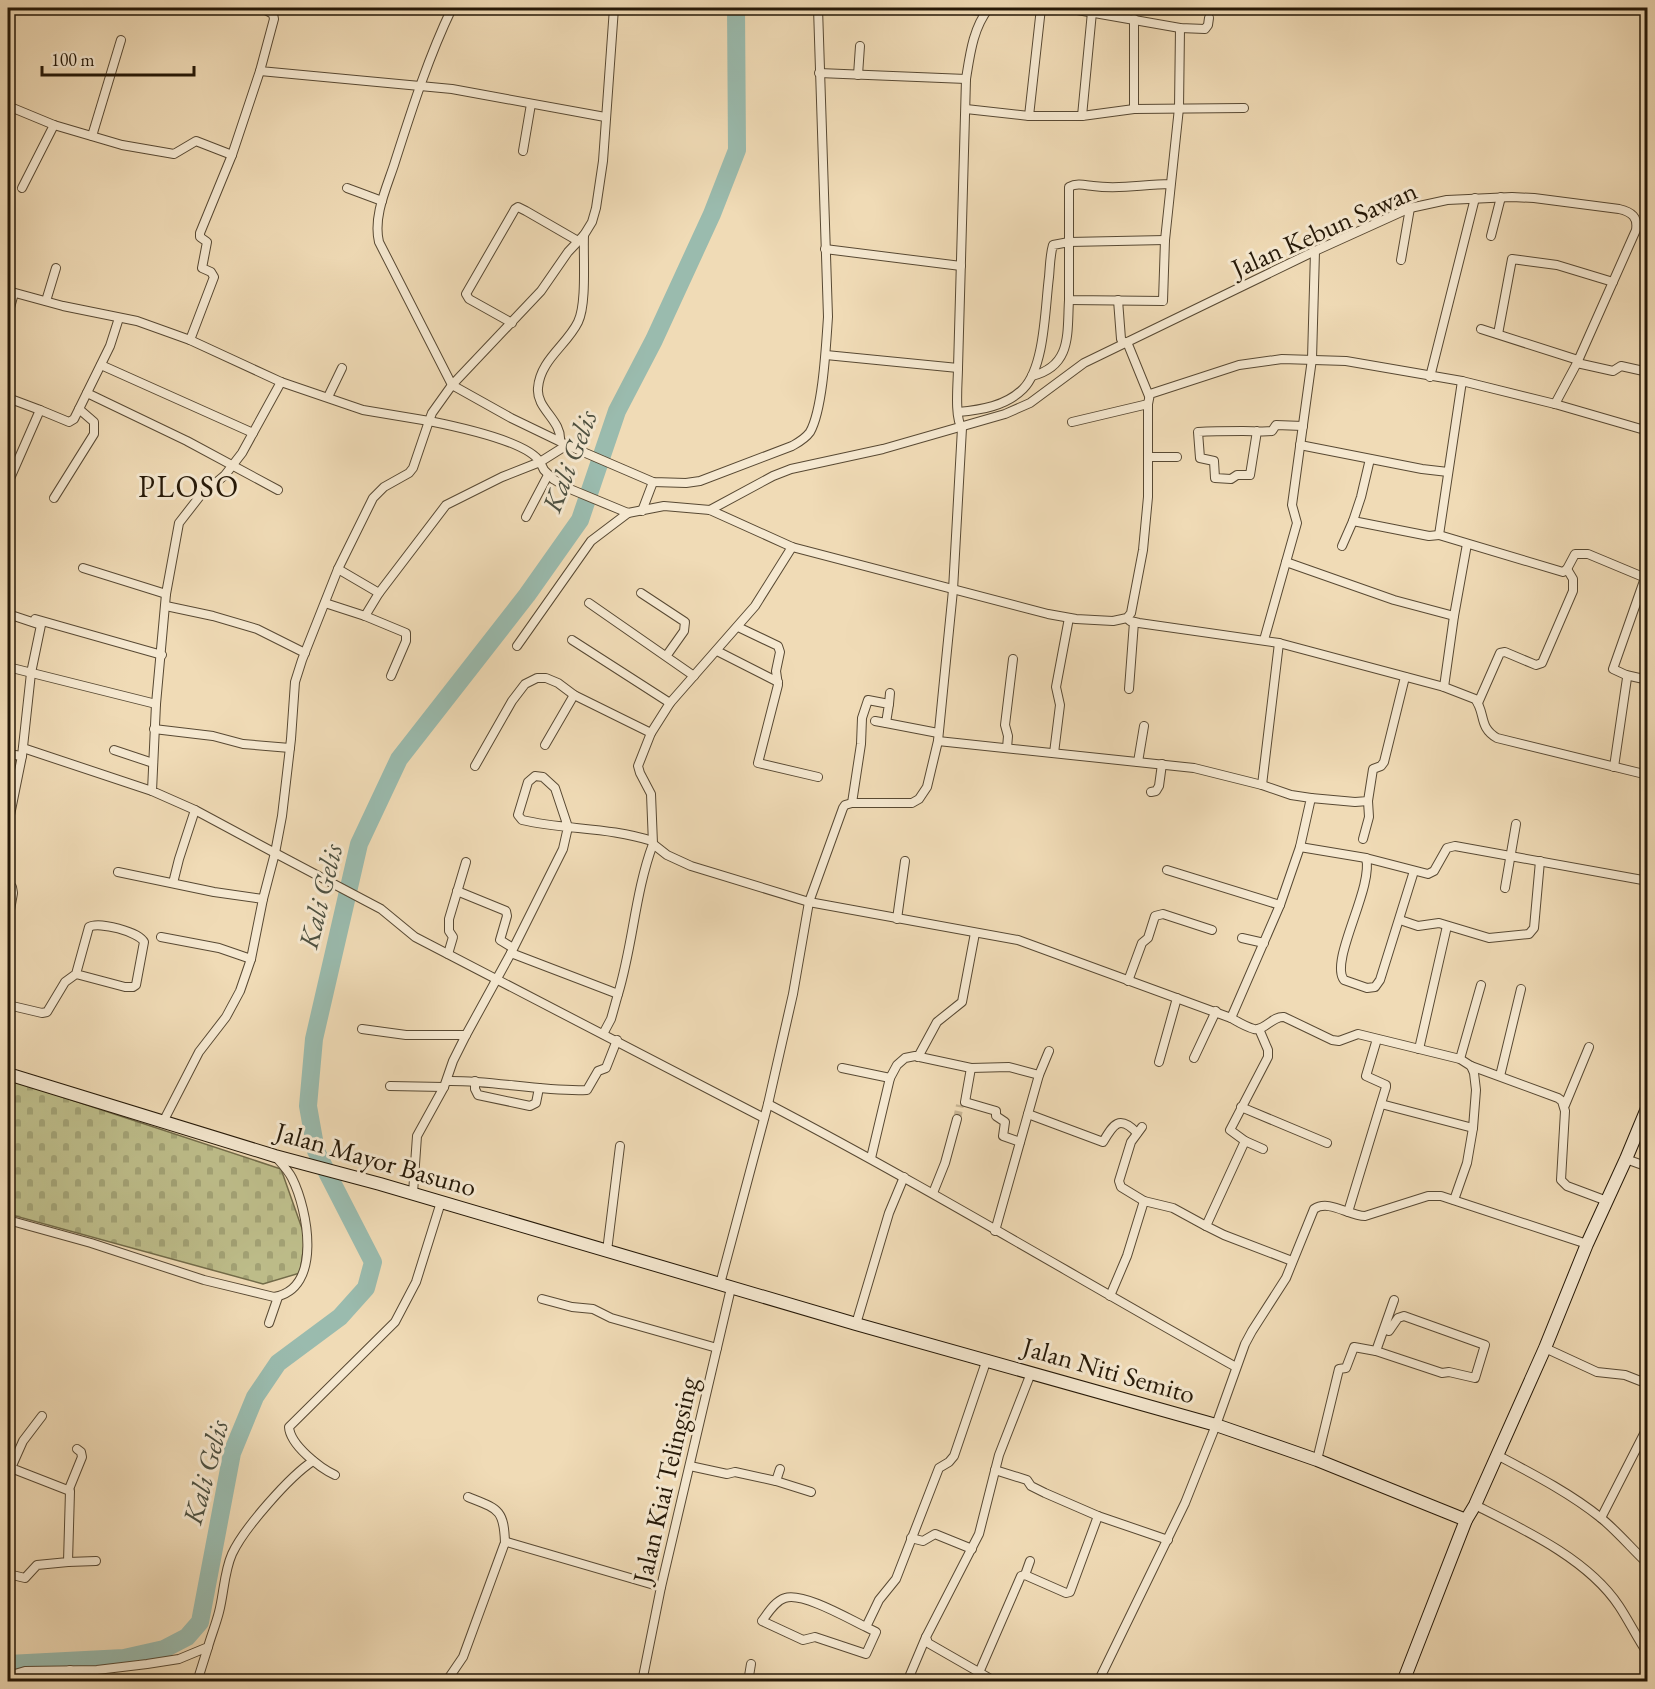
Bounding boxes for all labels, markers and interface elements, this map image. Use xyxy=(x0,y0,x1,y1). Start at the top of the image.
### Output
scale bar xyxy=(42,39,194,77)
text: 100 m xyxy=(51,48,95,71)
street label: Jalan Kebun Sawan xyxy=(1224,172,1422,286)
water label: Kali Gelis xyxy=(533,405,605,518)
district label: PLOSO xyxy=(138,467,240,506)
water label: Kali Gelis xyxy=(289,840,350,953)
street label: Jalan Mayor Basuno xyxy=(270,1113,480,1204)
street label: Jalan Niti Semito xyxy=(1017,1328,1199,1411)
street label: Jalan Kiai Telingsing xyxy=(624,1373,706,1589)
water label: Kali Gelis xyxy=(174,1416,236,1529)

